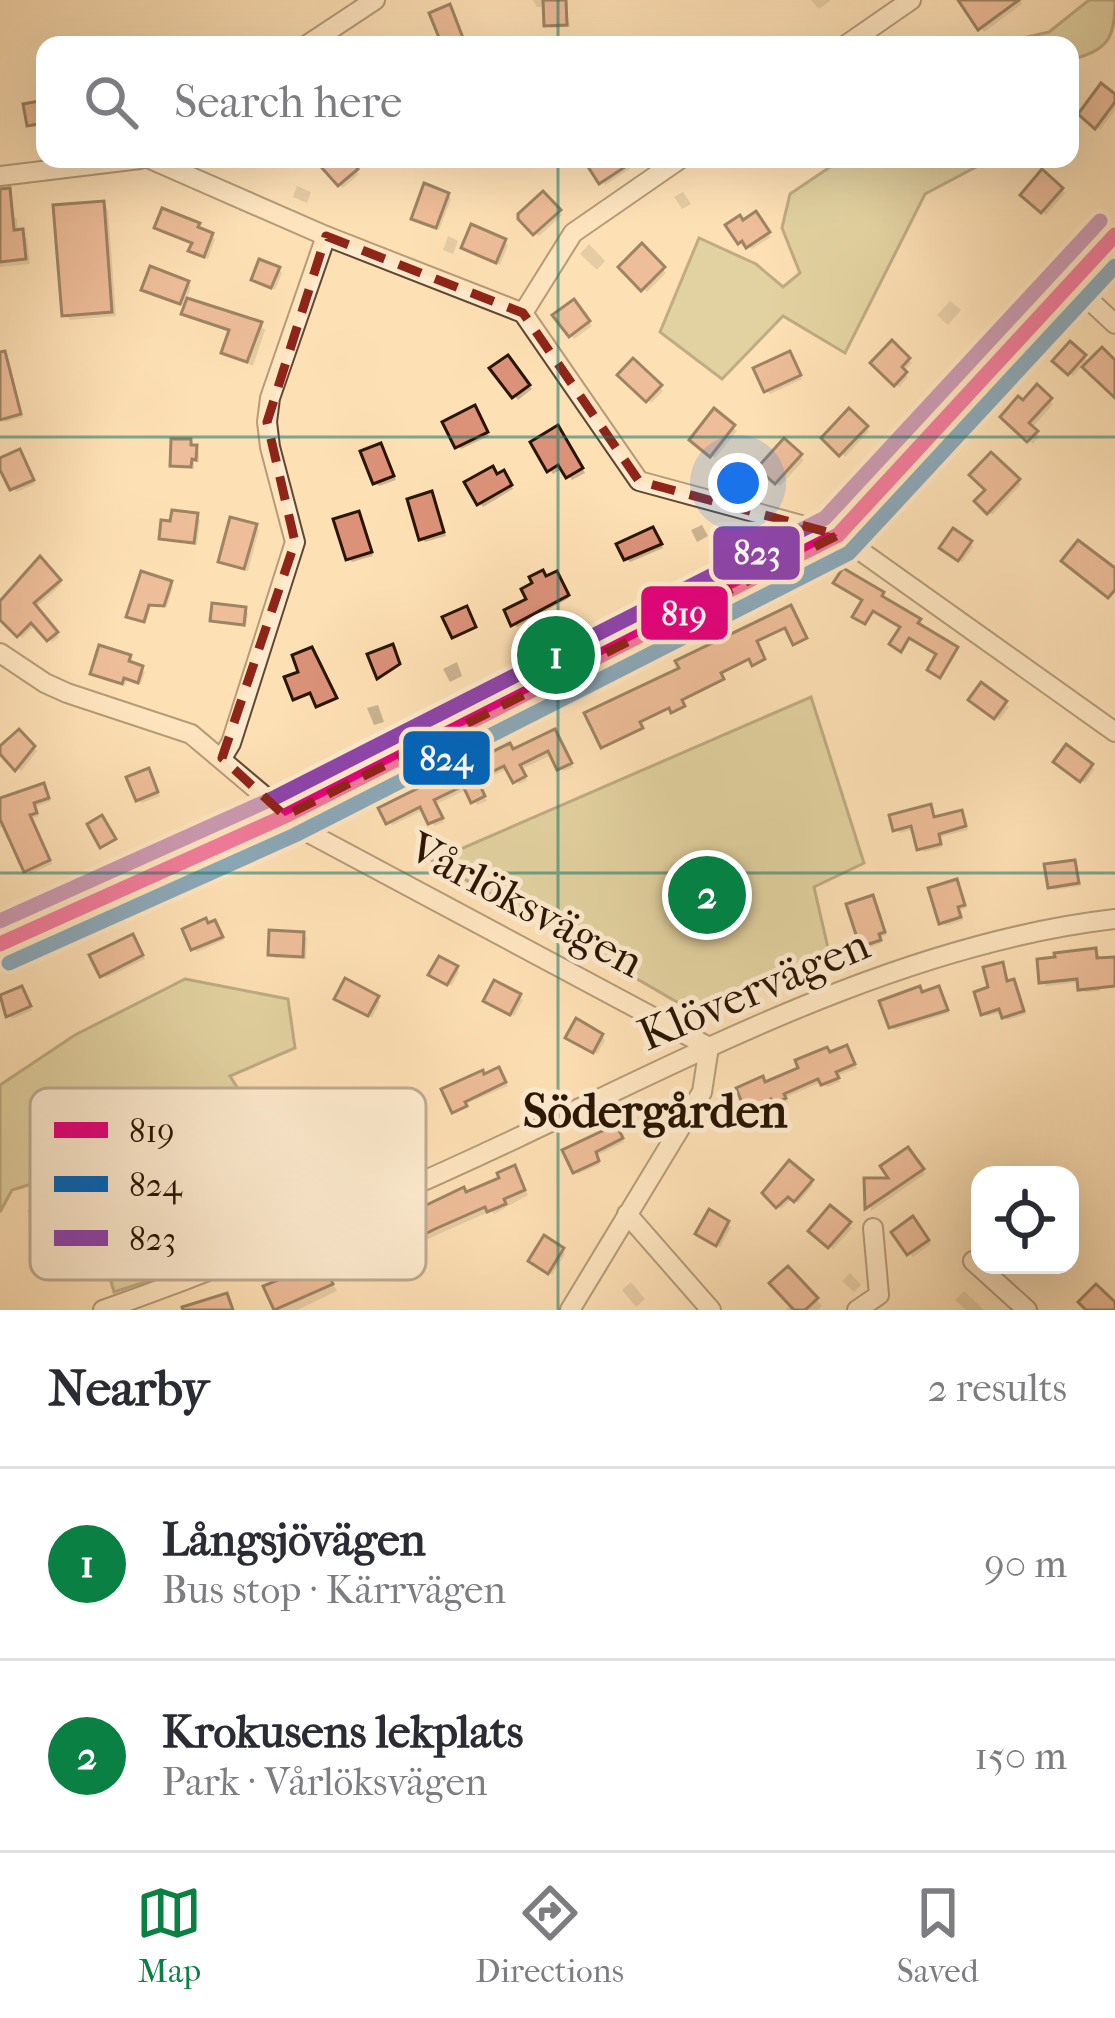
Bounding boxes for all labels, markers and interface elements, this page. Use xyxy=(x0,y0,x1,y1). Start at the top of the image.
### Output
search box xyxy=(36,36,1079,168)
icon: search xyxy=(78,69,144,135)
text: Search here xyxy=(174,76,402,129)
your location xyxy=(708,453,768,513)
line badge: 823 xyxy=(711,524,802,582)
text: 823 xyxy=(733,534,781,573)
line badge: 819 xyxy=(639,584,730,642)
text: 819 xyxy=(661,595,707,634)
pin: 1 xyxy=(517,610,595,700)
line badge: 824 xyxy=(401,729,492,787)
text: 824 xyxy=(419,740,474,780)
street label: Vårlöksvägen xyxy=(399,821,652,989)
pin: 2 xyxy=(668,850,746,940)
street label: Klövervägen xyxy=(631,918,877,1062)
district label: Södergården xyxy=(523,1083,788,1139)
legend xyxy=(30,1088,426,1280)
text: 819 xyxy=(129,1112,175,1151)
text: 824 xyxy=(129,1166,184,1205)
map controls xyxy=(971,1166,1079,1274)
button: locate xyxy=(971,1166,1079,1274)
text: 823 xyxy=(129,1220,176,1259)
text: Nearby xyxy=(48,1358,209,1418)
text: 2 results xyxy=(928,1365,1067,1411)
text: Långsjövägen xyxy=(162,1514,426,1567)
text: 1 xyxy=(80,1541,94,1587)
text: 90 m xyxy=(984,1541,1067,1587)
text: Bus stop · Kärrvägen xyxy=(162,1567,506,1613)
text: Krokusens lekplats xyxy=(162,1706,523,1759)
text: 2 xyxy=(77,1733,97,1779)
text: 150 m xyxy=(974,1733,1067,1779)
text: Park · Vårlöksvägen xyxy=(162,1759,487,1805)
tab: Map xyxy=(136,1880,202,1991)
tab: Directions xyxy=(475,1880,624,1991)
tab: Saved xyxy=(897,1880,979,1991)

